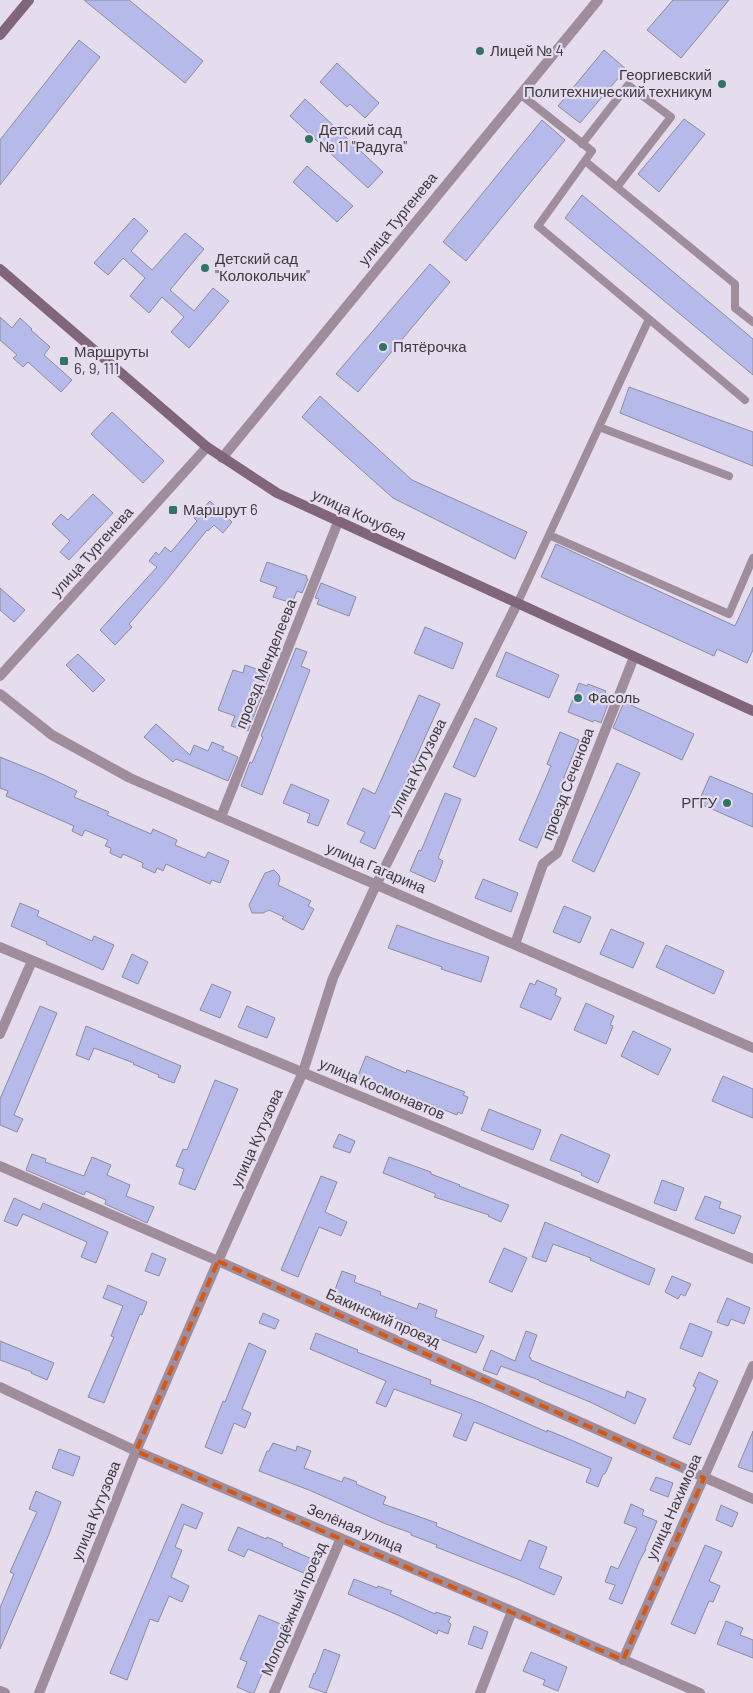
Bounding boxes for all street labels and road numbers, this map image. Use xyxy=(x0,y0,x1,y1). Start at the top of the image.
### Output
street label: улица Тургенева xyxy=(354,168,441,269)
street label: улица Кочубея xyxy=(310,485,409,544)
street label: улица Тургенева xyxy=(46,502,137,600)
street label: проезд Менделеева xyxy=(231,595,300,731)
street label: улица Кутузова xyxy=(385,715,450,818)
street label: проезд Сеченова xyxy=(537,724,597,842)
street label: улица Гагарина xyxy=(324,838,430,896)
street label: улица Космонавтов xyxy=(317,1053,448,1123)
street label: улица Кутузова xyxy=(226,1085,286,1190)
street label: Бакинский проезд xyxy=(323,1284,444,1350)
street label: улица Нахимова xyxy=(642,1450,705,1562)
street label: улица Кутузова xyxy=(67,1457,124,1563)
street label: Зелёная улица xyxy=(304,1499,407,1556)
street label: Молодёжный проезд xyxy=(257,1539,329,1678)

